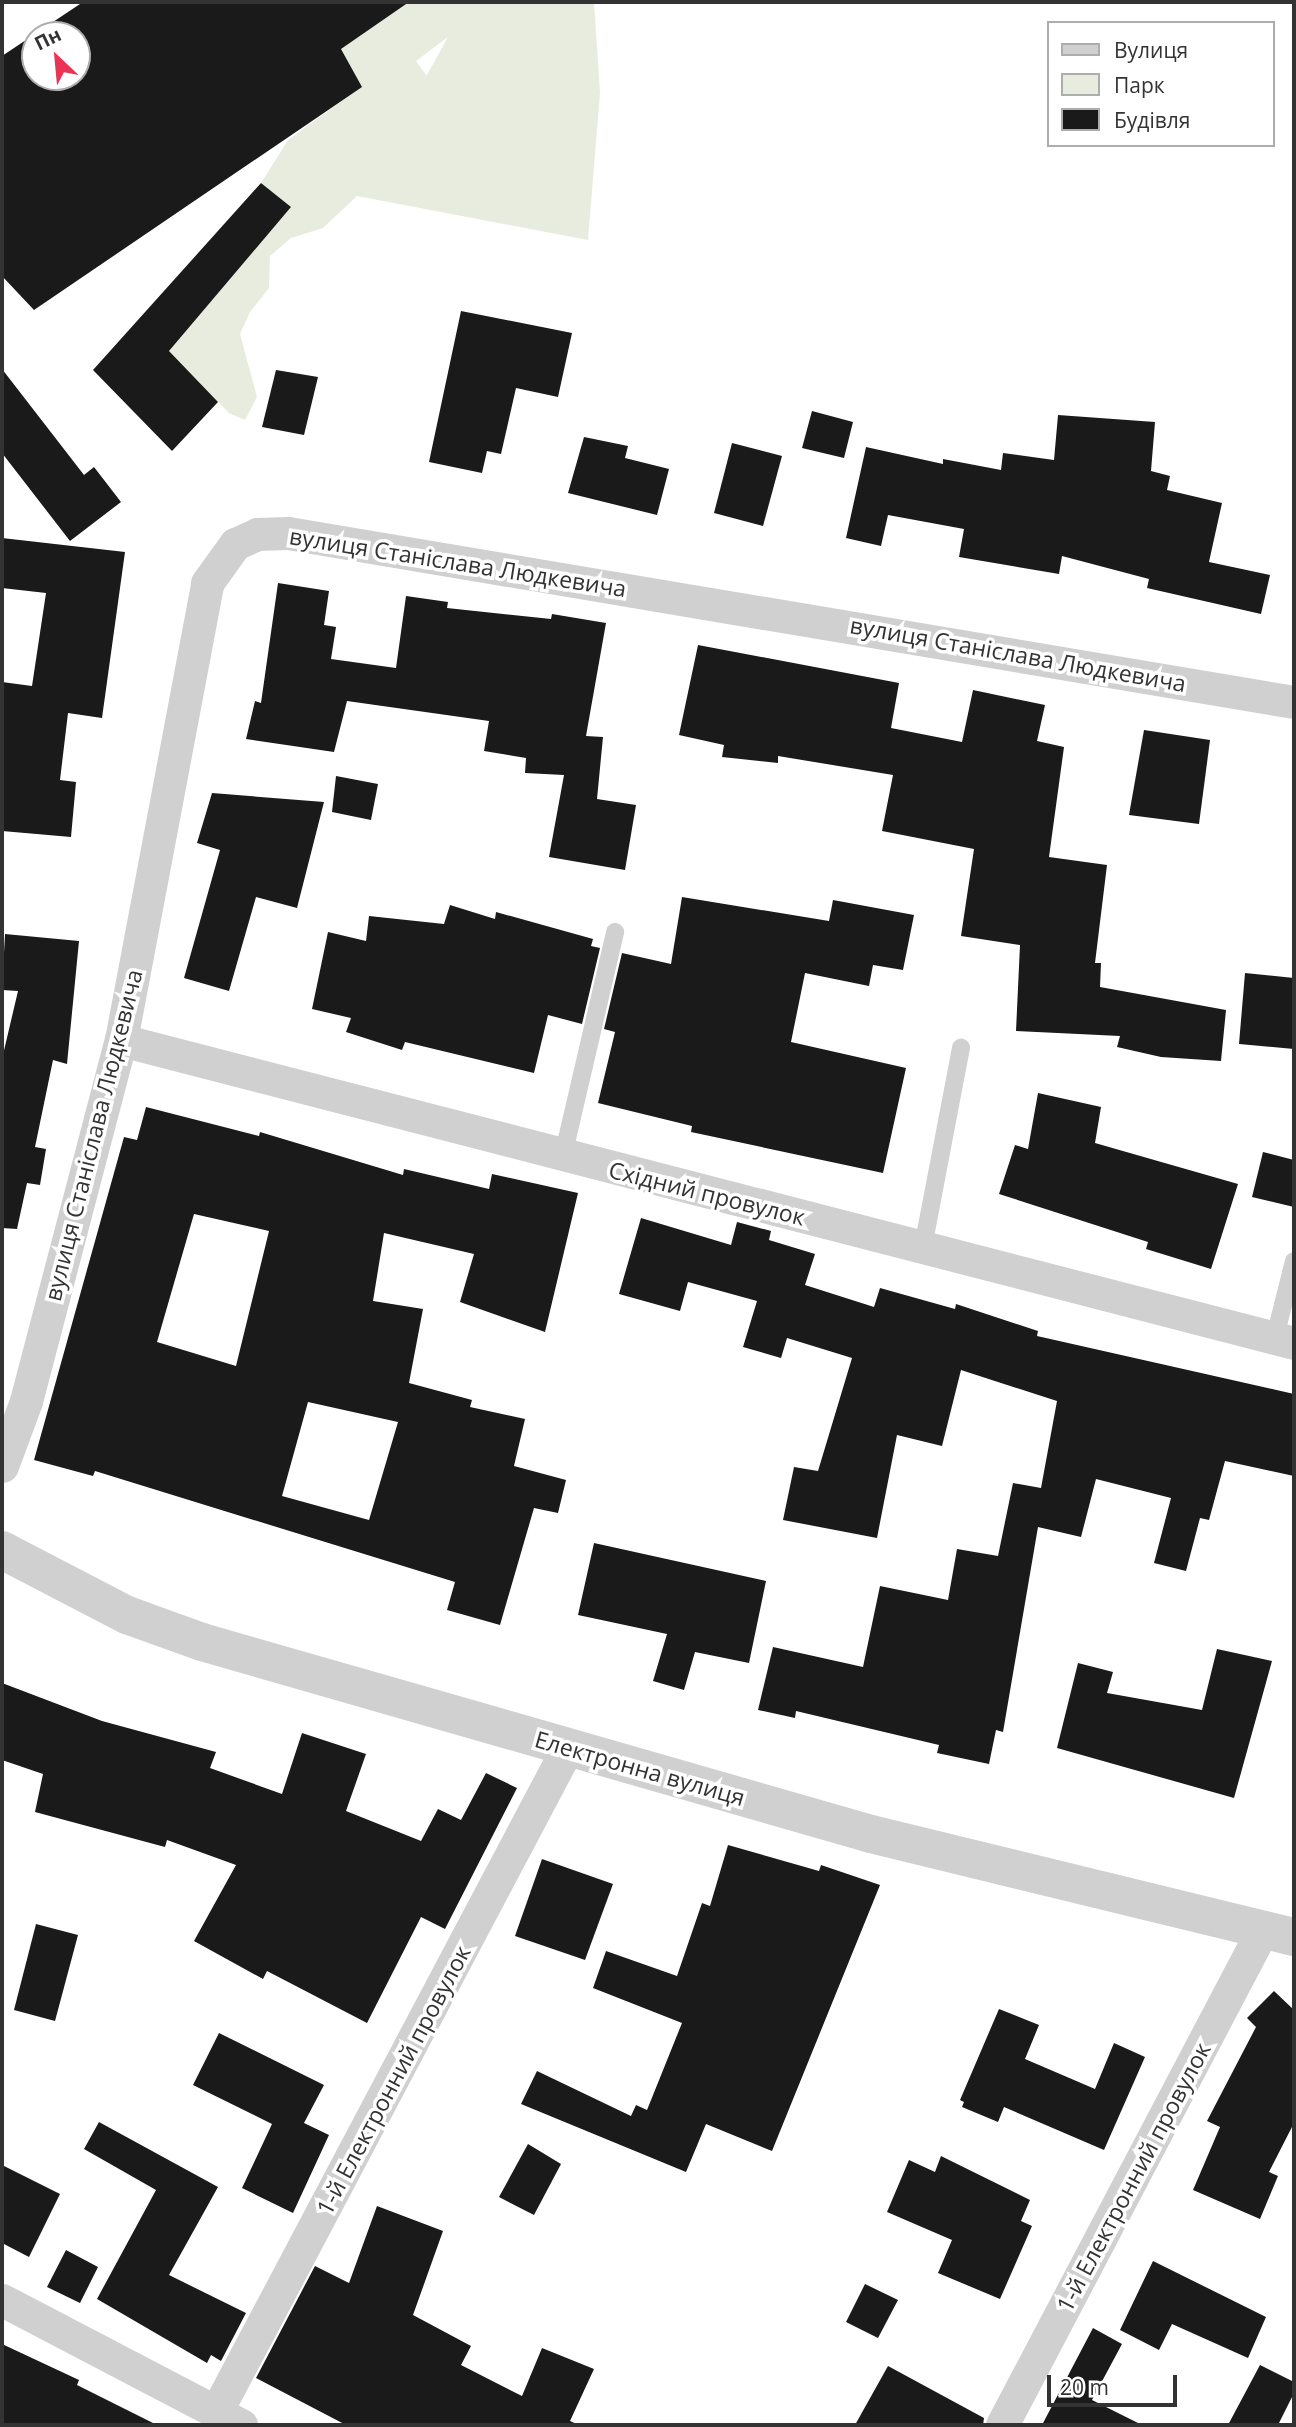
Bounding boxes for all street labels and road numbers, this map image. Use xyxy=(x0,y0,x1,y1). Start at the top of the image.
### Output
street label: вулиця Станіслава Людкевича xyxy=(288,522,628,602)
street label: вулиця Станіслава Людкевича xyxy=(848,611,1188,697)
street label: вулиця Станіслава Людкевича xyxy=(38,966,148,1304)
street label: Східний провулок xyxy=(606,1155,808,1231)
street label: Електронна вулиця xyxy=(532,1725,748,1811)
street label: 1-й Електронний провулок xyxy=(310,1941,476,2219)
street label: 1-й Електронний провулок xyxy=(1050,2038,1216,2316)

